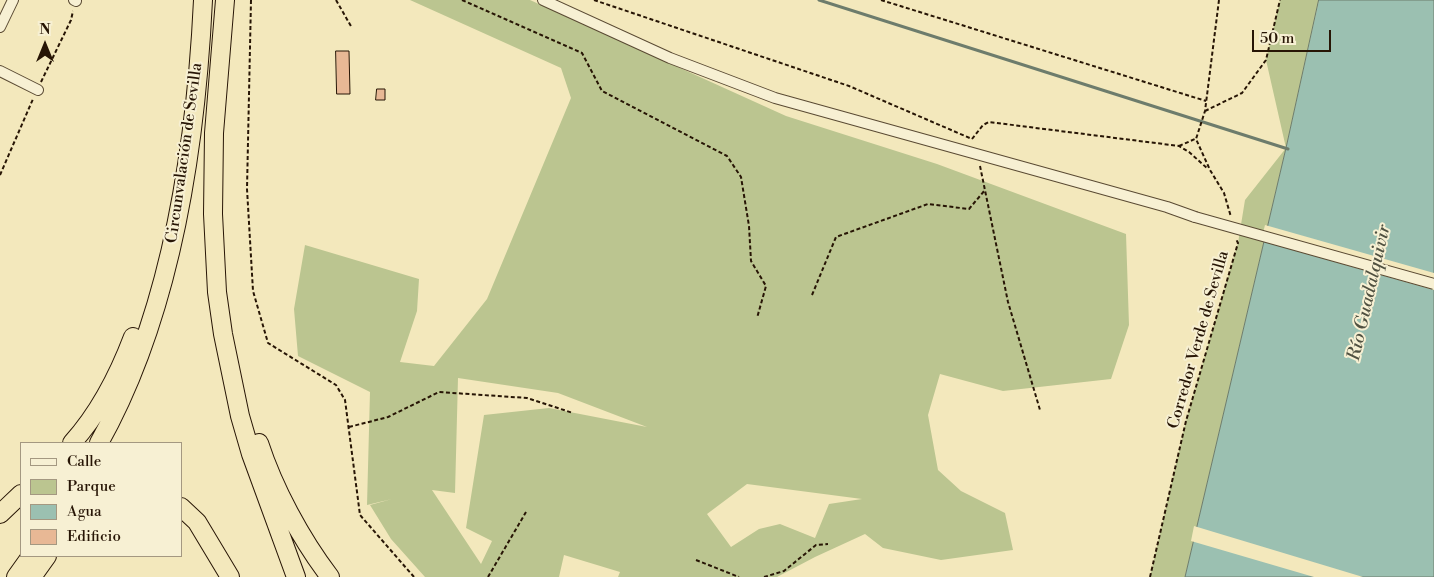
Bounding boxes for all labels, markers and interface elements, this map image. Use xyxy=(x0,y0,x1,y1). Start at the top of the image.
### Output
north arrow xyxy=(20,20,70,70)
scale bar xyxy=(1254,20,1333,52)
text: N xyxy=(39,21,51,39)
text: 50 m xyxy=(1260,29,1294,48)
street label: Circunvalación de Sevilla xyxy=(163,62,207,244)
water label: Río Guadalquivir xyxy=(1344,223,1396,363)
street label: Corredor Verde de Sevilla xyxy=(1164,249,1234,431)
legend xyxy=(20,442,182,557)
text: Calle xyxy=(67,452,101,471)
text: Parque xyxy=(67,477,116,496)
text: Agua xyxy=(67,502,102,521)
text: Edificio xyxy=(67,527,121,546)

